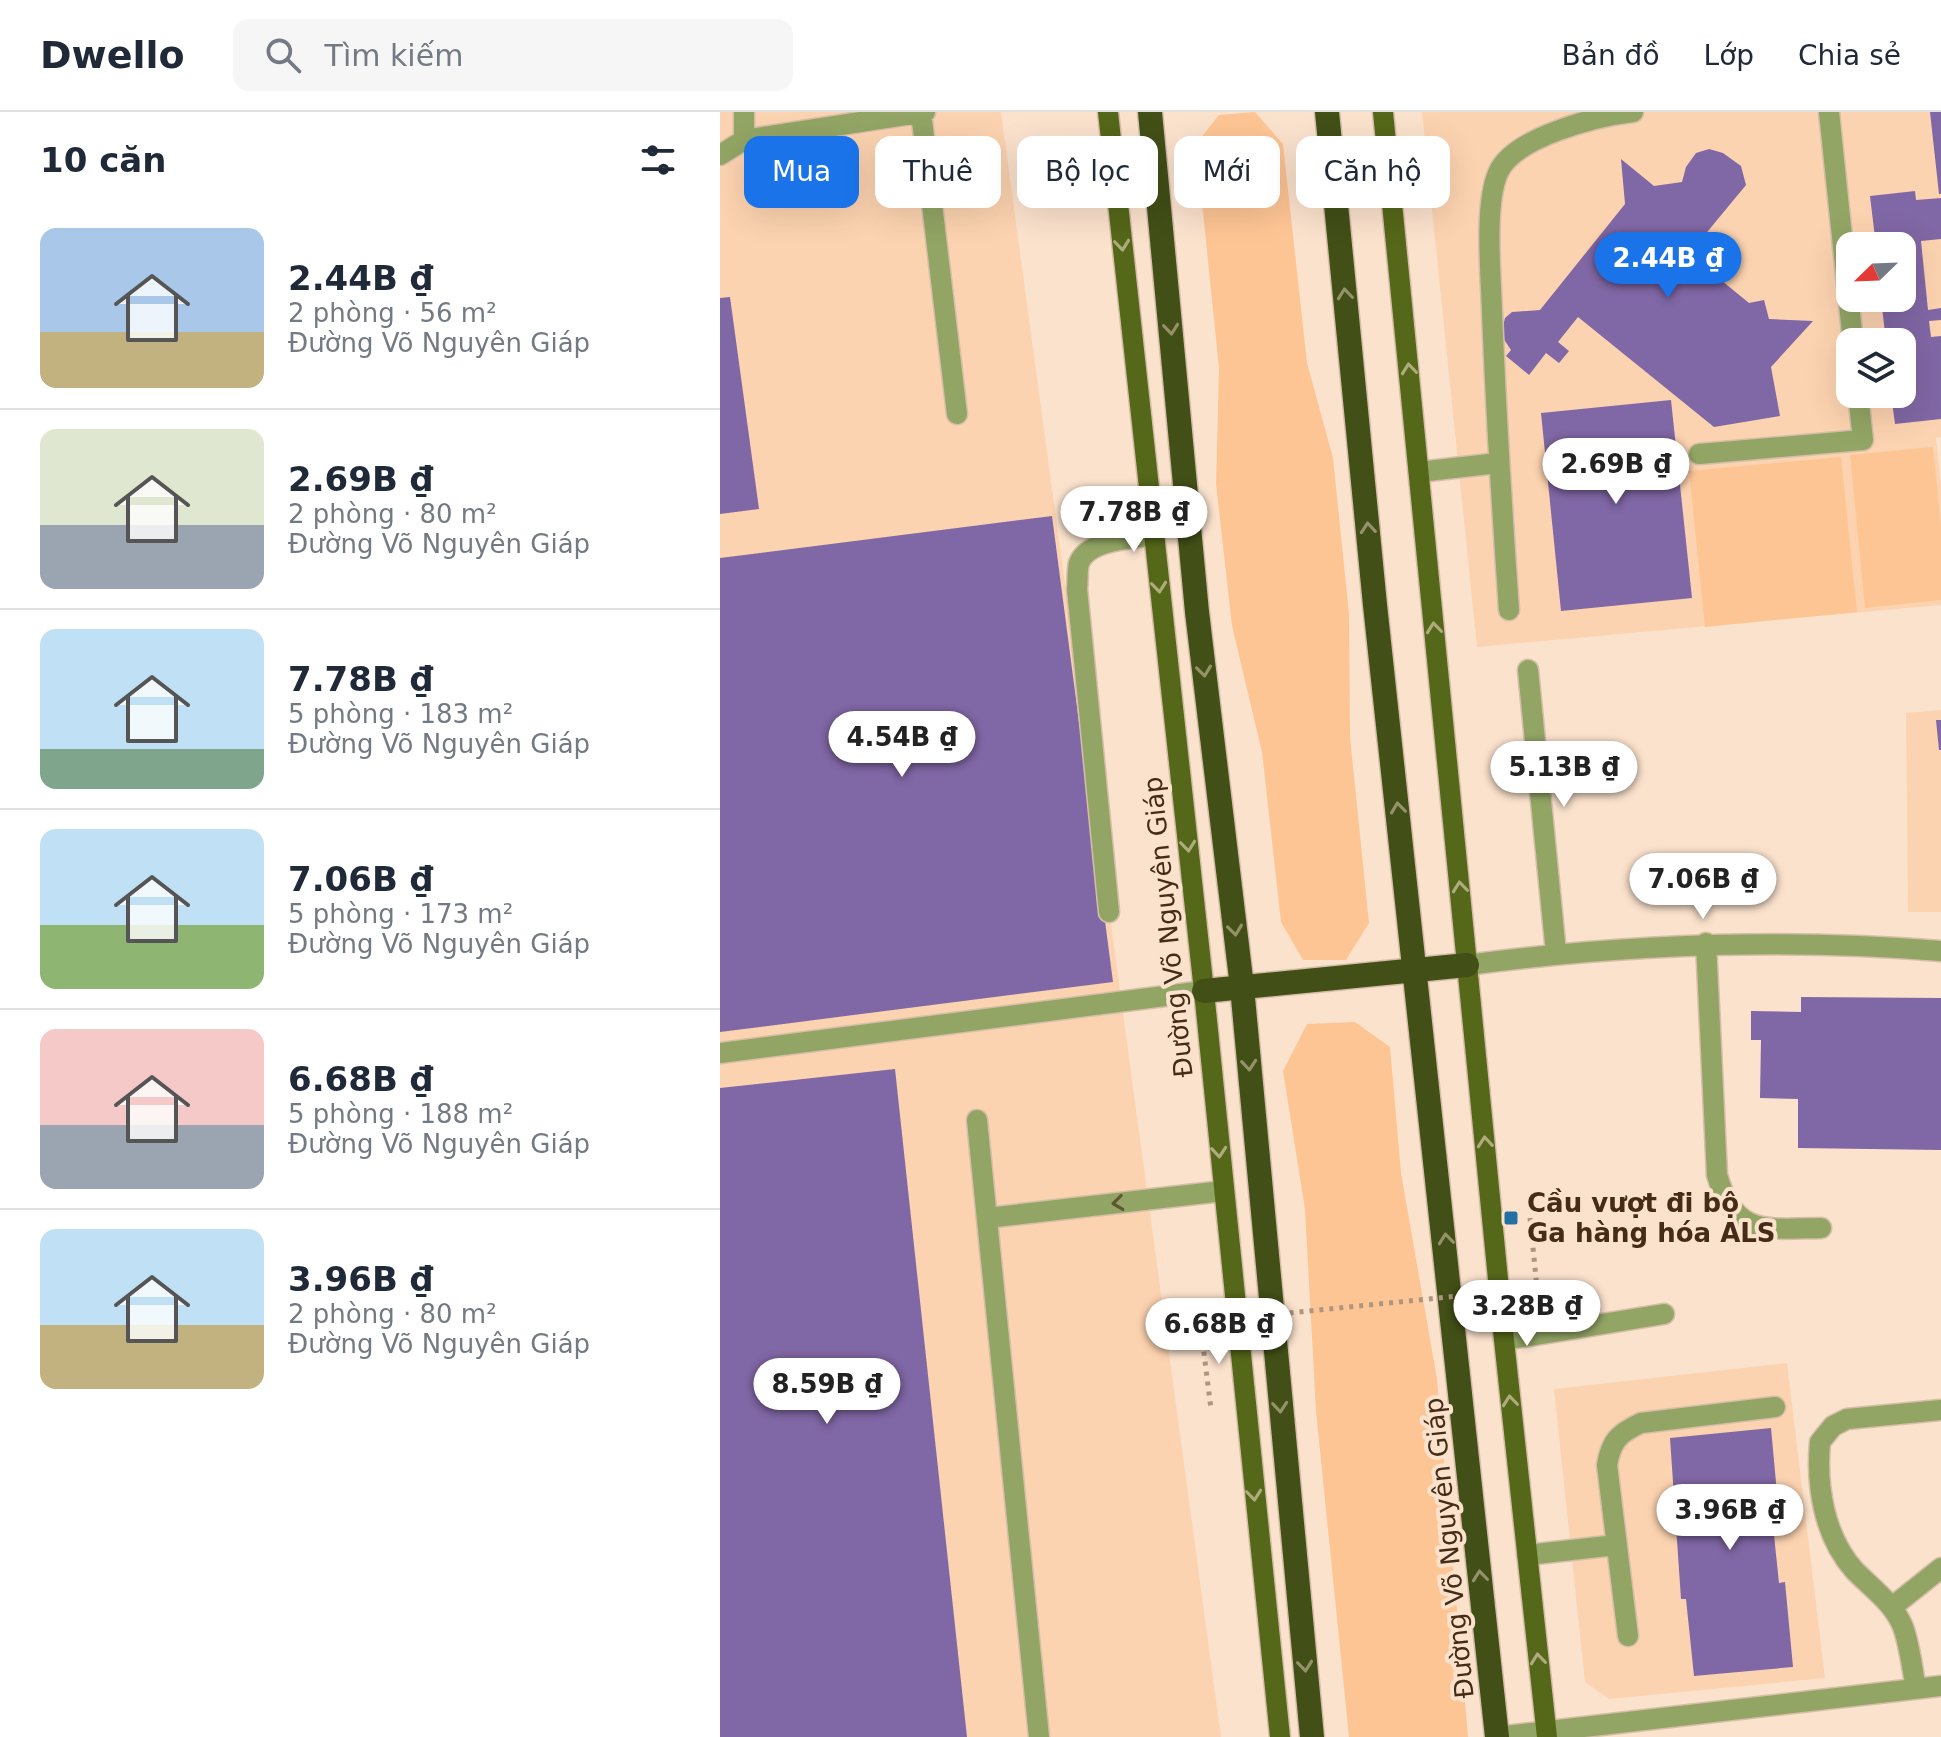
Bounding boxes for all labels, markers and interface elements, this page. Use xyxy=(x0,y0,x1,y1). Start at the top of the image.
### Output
search box xyxy=(233,19,793,91)
text: Dwello xyxy=(40,33,185,77)
icon: search xyxy=(261,33,305,77)
text: Tìm kiếm xyxy=(325,38,463,73)
text: Bản đồ xyxy=(1562,39,1660,72)
text: Lớp xyxy=(1704,39,1754,72)
text: Chia sẻ xyxy=(1798,39,1901,72)
chip: Mua xyxy=(744,136,859,208)
chip: Thuê xyxy=(875,136,1001,208)
chip: Bộ lọc xyxy=(1017,136,1158,208)
chip: Mới xyxy=(1174,136,1280,208)
chip: Căn hộ xyxy=(1296,136,1450,208)
icon: filters xyxy=(636,138,680,182)
text: 10 căn xyxy=(40,140,166,180)
pin: 2.44B ₫ xyxy=(1594,232,1742,300)
north arrow xyxy=(1836,232,1916,312)
map controls xyxy=(1836,232,1916,408)
one-way arrow xyxy=(1114,239,1131,252)
text: 2.44B ₫ xyxy=(1612,243,1724,273)
text: 2.44B ₫ xyxy=(288,258,433,298)
icon: home xyxy=(104,260,200,356)
one-way arrow xyxy=(1336,287,1353,300)
text: 2 phòng · 56 m² xyxy=(288,298,497,328)
one-way arrow xyxy=(1162,323,1179,336)
text: Đường Võ Nguyên Giáp xyxy=(288,328,590,358)
button: layers xyxy=(1836,328,1916,408)
one-way arrow xyxy=(1401,362,1418,375)
pin: 2.69B ₫ xyxy=(1542,438,1690,506)
text: 2.69B ₫ xyxy=(1560,449,1672,479)
text: 2.69B ₫ xyxy=(288,459,433,499)
icon: home xyxy=(104,461,200,557)
pin: 7.78B ₫ xyxy=(1060,486,1208,554)
text: 7.78B ₫ xyxy=(1078,497,1190,527)
text: 2 phòng · 80 m² xyxy=(288,499,497,529)
one-way arrow xyxy=(1359,521,1376,534)
text: Đường Võ Nguyên Giáp xyxy=(288,529,590,559)
one-way arrow xyxy=(1151,581,1168,594)
one-way arrow xyxy=(1426,621,1443,634)
text: 7.78B ₫ xyxy=(288,659,433,699)
icon: home xyxy=(104,661,200,757)
one-way arrow xyxy=(1196,665,1213,678)
text: 5 phòng · 183 m² xyxy=(288,699,513,729)
pin: 4.54B ₫ xyxy=(828,711,976,779)
text: 4.54B ₫ xyxy=(846,722,958,752)
text: Đường Võ Nguyên Giáp xyxy=(288,729,590,759)
pin: 5.13B ₫ xyxy=(1490,741,1638,809)
text: 5.13B ₫ xyxy=(1508,752,1620,782)
street label: Đường Võ Nguyên Giáp xyxy=(1137,775,1199,1079)
one-way arrow xyxy=(1390,801,1407,814)
one-way arrow xyxy=(1180,840,1197,853)
pin: 7.06B ₫ xyxy=(1629,853,1777,921)
text: 7.06B ₫ xyxy=(288,859,433,899)
icon: home xyxy=(104,861,200,957)
text: 7.06B ₫ xyxy=(1647,864,1759,894)
one-way arrow xyxy=(1452,880,1469,893)
text: 5 phòng · 173 m² xyxy=(288,899,513,929)
one-way arrow xyxy=(1226,923,1243,936)
text: Đường Võ Nguyên Giáp xyxy=(288,929,590,959)
text: 6.68B ₫ xyxy=(288,1059,433,1099)
one-way arrow xyxy=(1240,1059,1257,1072)
icon: home xyxy=(104,1061,200,1157)
text: 5 phòng · 188 m² xyxy=(288,1099,513,1129)
text: Đường Võ Nguyên Giáp xyxy=(288,1129,590,1159)
one-way arrow xyxy=(1476,1135,1493,1148)
one-way arrow xyxy=(1211,1146,1228,1159)
place label: Cầu vượt đi bộ Ga hàng hóa ALS xyxy=(1527,1188,1776,1248)
one-way arrow xyxy=(1111,1194,1125,1211)
marker: Cầu vượt đi bộ Ga hàng hóa ALS xyxy=(1502,1209,1520,1227)
one-way arrow xyxy=(1437,1232,1454,1245)
text: 3.96B ₫ xyxy=(288,1259,433,1299)
icon: home xyxy=(104,1261,200,1357)
pin: 3.28B ₫ xyxy=(1453,1280,1601,1348)
text: 3.28B ₫ xyxy=(1471,1291,1583,1321)
pin: 6.68B ₫ xyxy=(1145,1298,1293,1366)
text: 2 phòng · 80 m² xyxy=(288,1299,497,1329)
text: 6.68B ₫ xyxy=(1163,1309,1275,1339)
text: Đường Võ Nguyên Giáp xyxy=(288,1329,590,1359)
pin: 8.59B ₫ xyxy=(753,1358,901,1426)
text: 8.59B ₫ xyxy=(771,1369,883,1399)
one-way arrow xyxy=(1502,1394,1519,1407)
street label: Đường Võ Nguyên Giáp xyxy=(1418,1396,1480,1700)
one-way arrow xyxy=(1271,1401,1288,1414)
pin: 3.96B ₫ xyxy=(1656,1484,1804,1552)
one-way arrow xyxy=(1246,1489,1263,1502)
text: 3.96B ₫ xyxy=(1674,1495,1786,1525)
one-way arrow xyxy=(1472,1569,1489,1582)
one-way arrow xyxy=(1530,1653,1547,1666)
one-way arrow xyxy=(1296,1660,1313,1673)

